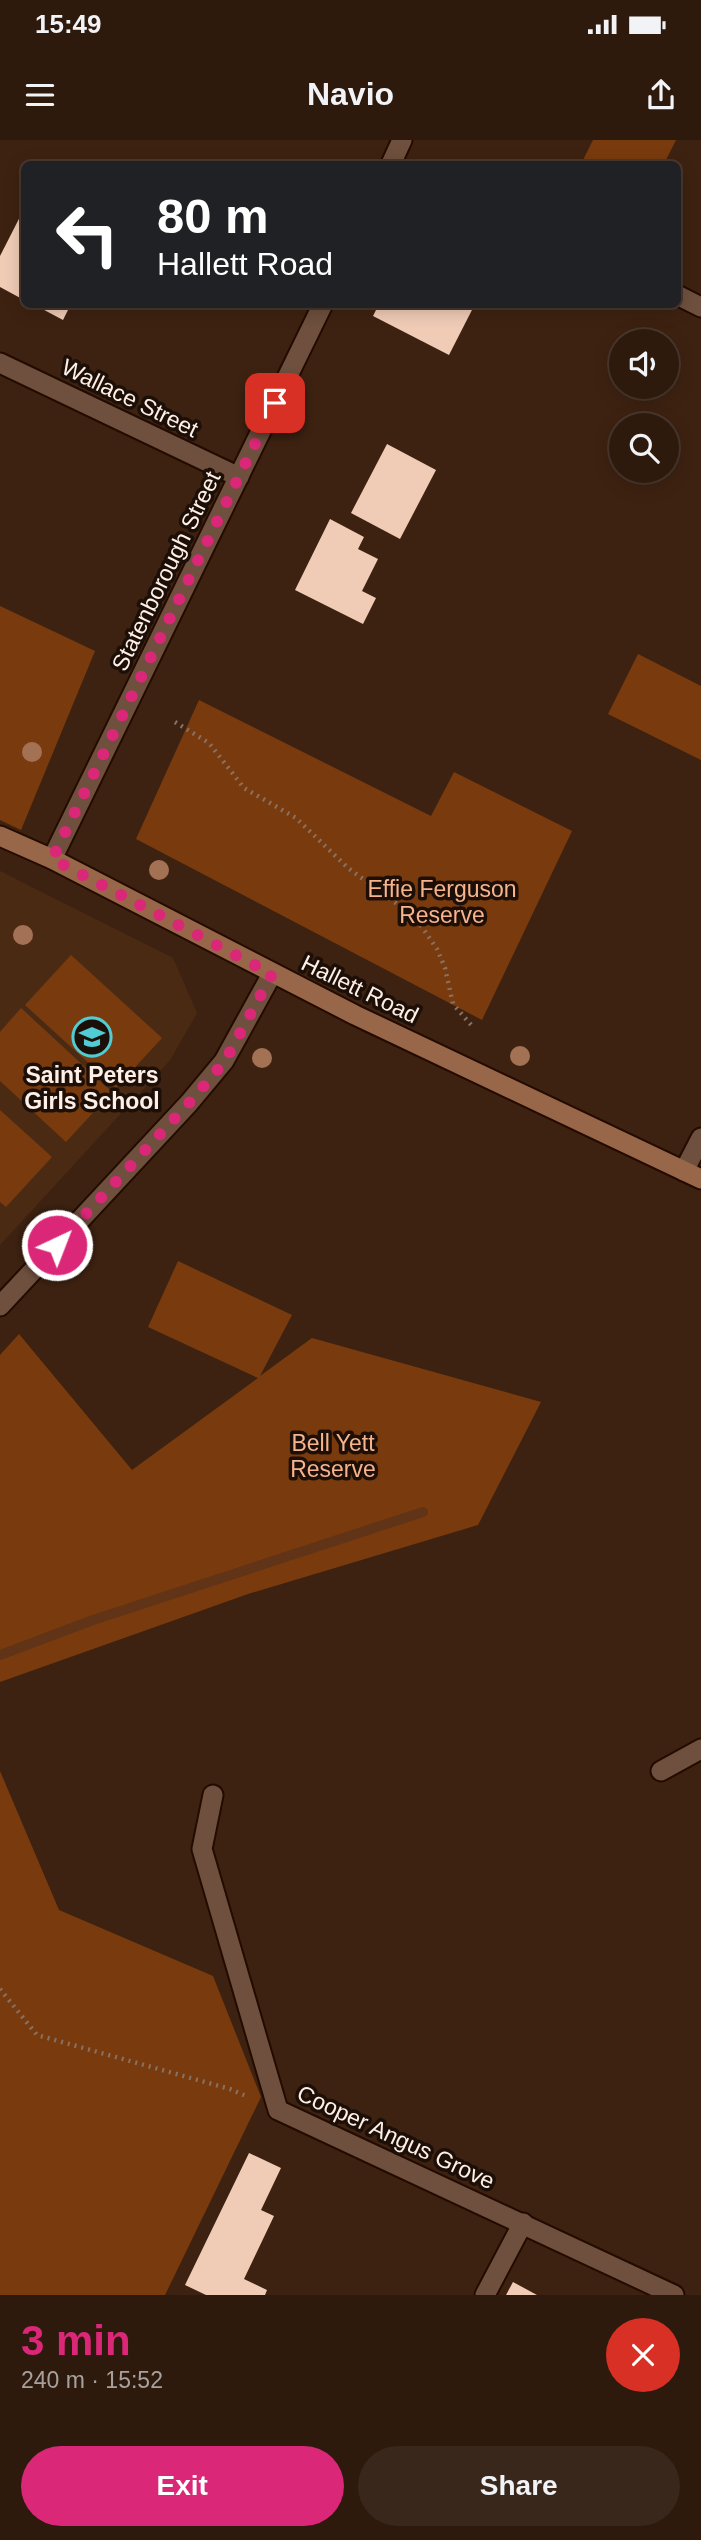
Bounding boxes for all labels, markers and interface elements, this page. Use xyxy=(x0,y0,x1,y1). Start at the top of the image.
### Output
text: 15:49 xyxy=(35,9,102,39)
icon: menu xyxy=(21,76,59,114)
text: Navio xyxy=(307,76,394,112)
icon: share xyxy=(642,76,680,114)
icon: left xyxy=(42,189,133,280)
text: 80 m xyxy=(157,189,269,243)
text: Hallett Road xyxy=(157,246,333,282)
map controls xyxy=(609,329,679,483)
button: sound xyxy=(609,329,679,399)
street label: Wallace Street xyxy=(57,354,203,443)
pin xyxy=(245,373,305,433)
icon: arrive xyxy=(256,384,294,422)
button: search xyxy=(609,413,679,483)
street label: Statenborough Street xyxy=(106,466,226,675)
park label: Effie Ferguson Reserve xyxy=(367,876,517,928)
street label: Hallett Road xyxy=(297,950,423,1028)
school or university icon: Saint Peters Girls School xyxy=(71,1016,113,1058)
place label: Saint Peters Girls School xyxy=(24,1062,160,1114)
position arrow xyxy=(20,1208,94,1282)
park label: Bell Yett Reserve xyxy=(290,1430,376,1482)
street label: Cooper Angus Grove xyxy=(293,2080,499,2194)
text: 3 min xyxy=(21,2317,131,2364)
button: close xyxy=(606,2318,680,2392)
text: 240 m · 15:52 xyxy=(21,2367,163,2393)
button: Exit xyxy=(21,2446,344,2526)
button: Share xyxy=(358,2446,680,2526)

